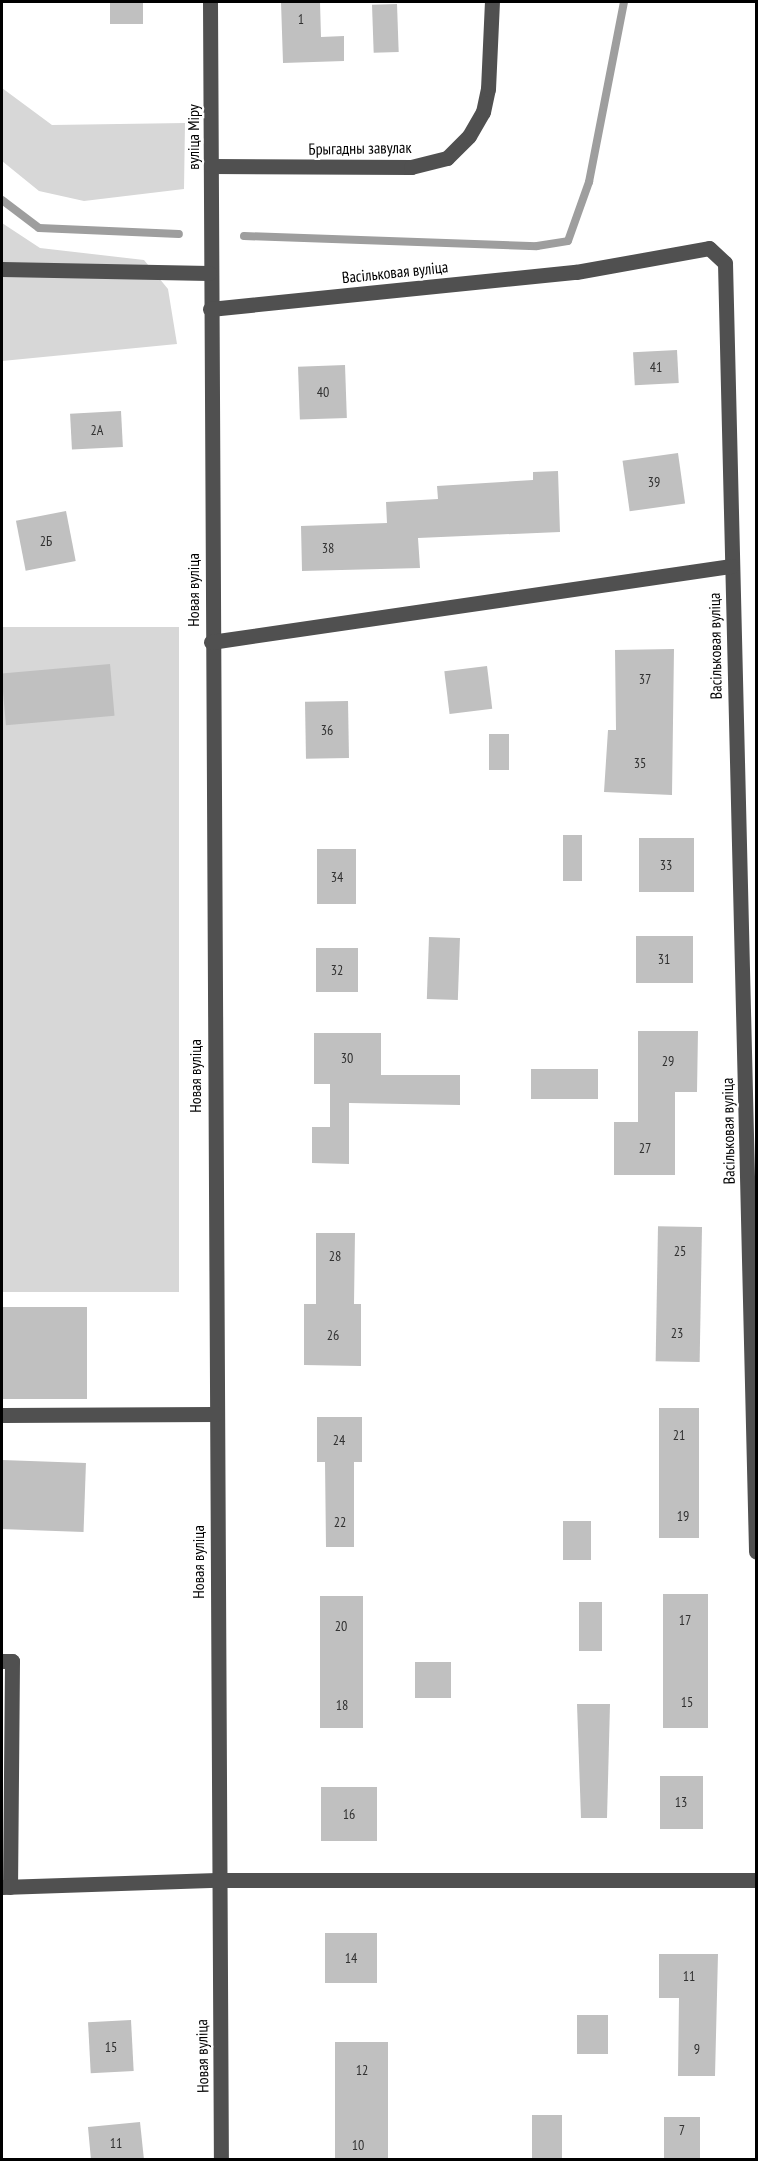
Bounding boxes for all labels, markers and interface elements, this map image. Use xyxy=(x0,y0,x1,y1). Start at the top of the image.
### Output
house number: 1 xyxy=(298,11,304,27)
street label: вуліца Міру xyxy=(183,104,203,170)
street label: Брыгадны завулак xyxy=(308,138,412,158)
street label: Васільковая вуліца xyxy=(341,257,449,287)
house number: 41 xyxy=(650,359,662,375)
house number: 40 xyxy=(317,384,329,400)
house number: 2А xyxy=(91,422,103,438)
house number: 39 xyxy=(648,474,660,490)
house number: 2Б xyxy=(40,533,52,549)
house number: 38 xyxy=(322,540,334,556)
street label: Новая вуліца xyxy=(183,553,203,627)
street label: Васільковая вуліца xyxy=(704,592,726,700)
house number: 37 xyxy=(639,671,651,687)
house number: 36 xyxy=(321,722,333,738)
house number: 35 xyxy=(634,755,646,771)
house number: 33 xyxy=(660,857,672,873)
house number: 34 xyxy=(331,869,343,885)
house number: 31 xyxy=(658,951,670,967)
house number: 32 xyxy=(331,962,343,978)
street label: Новая вуліца xyxy=(185,1039,205,1113)
house number: 30 xyxy=(341,1050,353,1066)
house number: 29 xyxy=(662,1053,674,1069)
street label: Васільковая вуліца xyxy=(717,1077,739,1185)
house number: 27 xyxy=(639,1140,651,1156)
house number: 25 xyxy=(674,1243,686,1259)
house number: 28 xyxy=(329,1248,341,1264)
house number: 23 xyxy=(671,1325,683,1341)
house number: 26 xyxy=(327,1327,339,1343)
house number: 21 xyxy=(673,1427,685,1443)
house number: 24 xyxy=(333,1432,345,1448)
house number: 19 xyxy=(677,1508,689,1524)
house number: 22 xyxy=(334,1514,346,1530)
street label: Новая вуліца xyxy=(188,1525,208,1599)
house number: 17 xyxy=(679,1612,691,1628)
house number: 20 xyxy=(335,1618,347,1634)
house number: 15 xyxy=(681,1694,693,1710)
house number: 18 xyxy=(336,1697,348,1713)
house number: 13 xyxy=(675,1794,687,1810)
house number: 16 xyxy=(343,1806,355,1822)
house number: 14 xyxy=(345,1950,357,1966)
house number: 11 xyxy=(683,1968,695,1984)
street label: Новая вуліца xyxy=(192,2019,212,2093)
house number: 15 xyxy=(105,2039,117,2055)
house number: 9 xyxy=(694,2041,700,2057)
house number: 12 xyxy=(356,2062,368,2078)
house number: 7 xyxy=(679,2122,685,2138)
house number: 11 xyxy=(110,2135,122,2151)
house number: 10 xyxy=(352,2137,364,2153)

